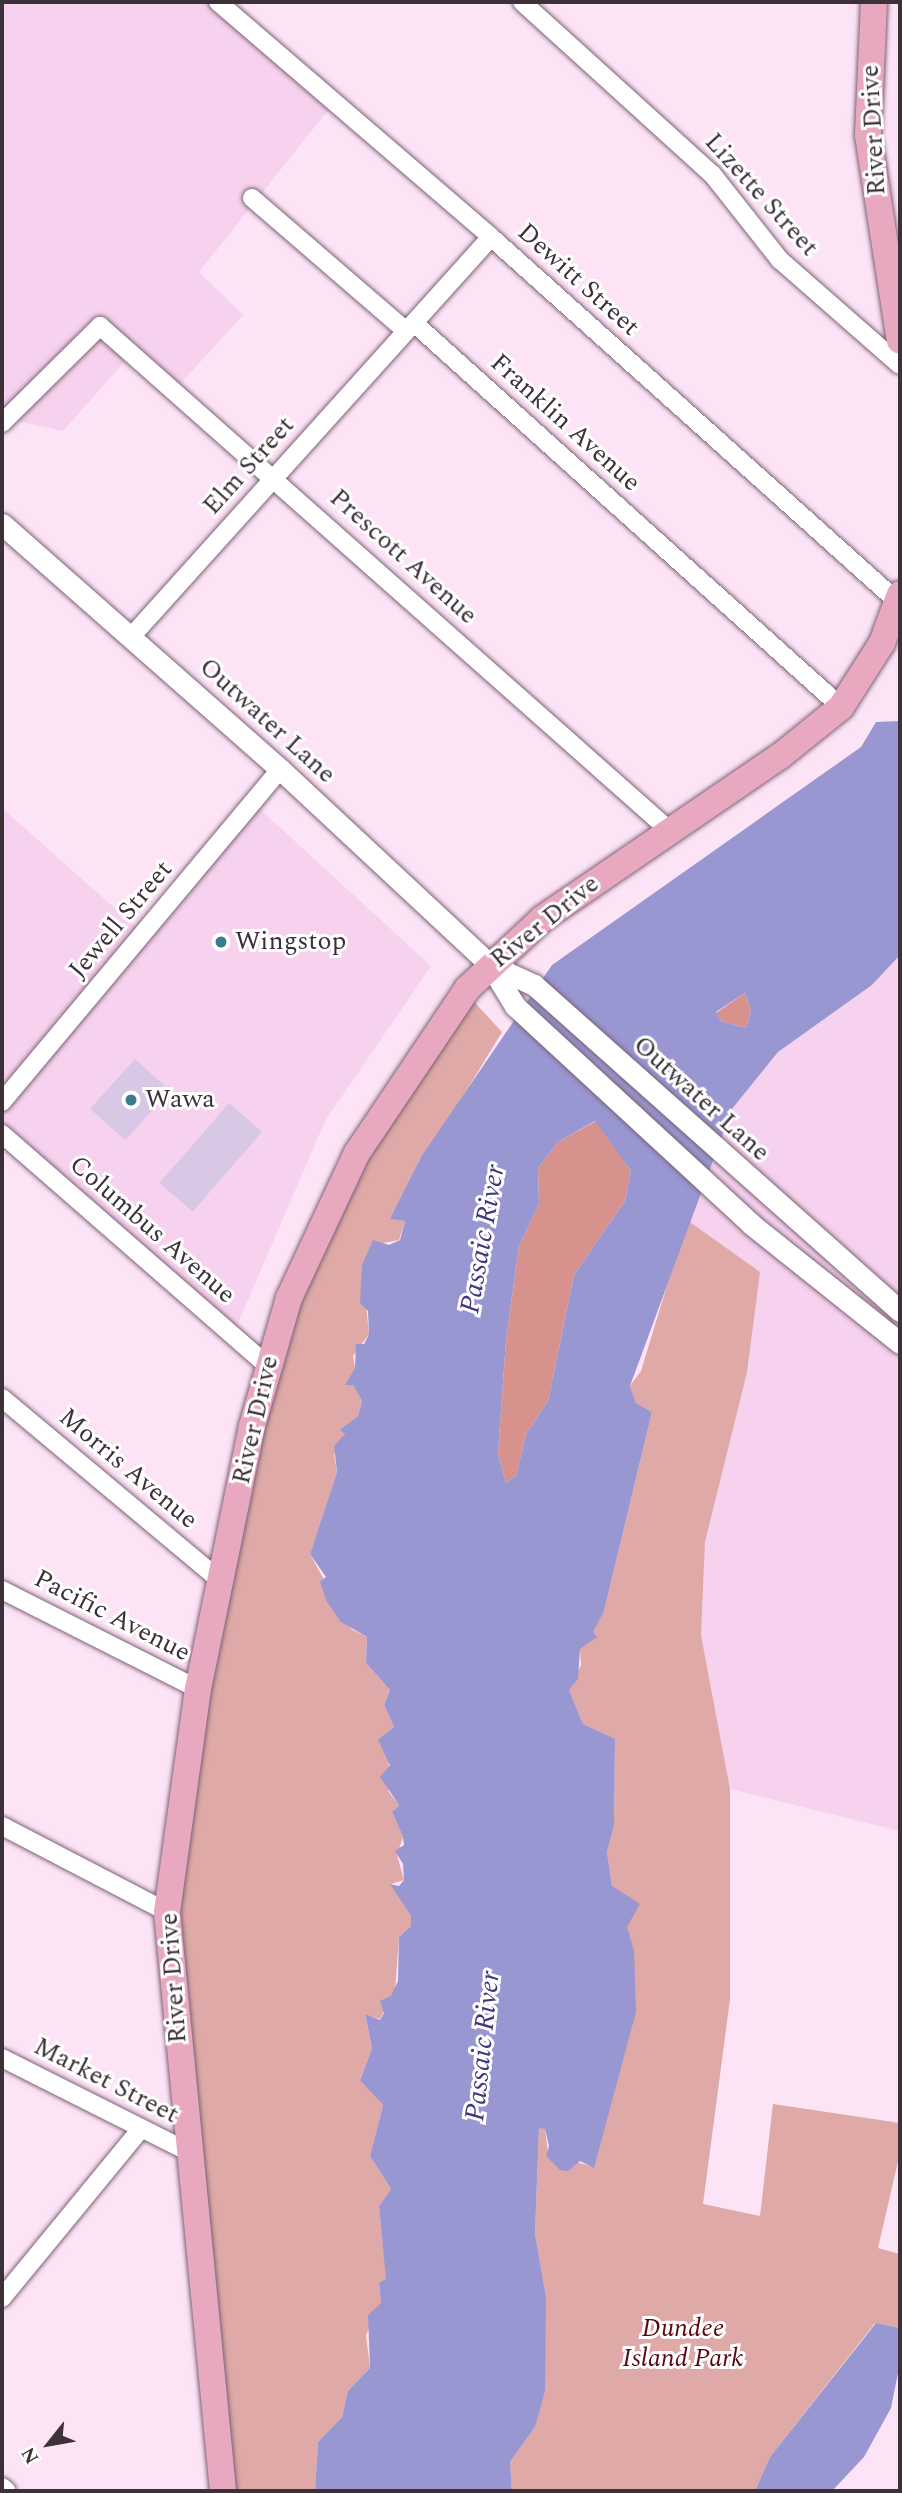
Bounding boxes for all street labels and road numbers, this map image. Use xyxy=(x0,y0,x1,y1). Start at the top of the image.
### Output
street label: River Drive xyxy=(855,64,893,196)
street label: Lizette Street xyxy=(698,127,824,263)
street label: Dewitt Street xyxy=(510,217,646,343)
street label: Franklin Avenue xyxy=(484,347,646,499)
street label: Elm Street xyxy=(197,410,301,522)
street label: Prescott Avenue xyxy=(323,483,483,631)
street label: Outwater Lane xyxy=(192,652,342,790)
street label: Jewell Street xyxy=(63,855,179,985)
street label: River Drive xyxy=(484,869,606,975)
street label: Outwater Lane xyxy=(626,1030,776,1168)
street label: Columbus Avenue xyxy=(63,1149,241,1311)
street label: River Drive xyxy=(226,1353,286,1487)
street label: Morris Avenue xyxy=(52,1402,204,1536)
street label: Pacific Avenue xyxy=(29,1563,195,1669)
street label: River Drive xyxy=(154,1912,194,2044)
street label: Market Street xyxy=(28,2031,184,2131)

